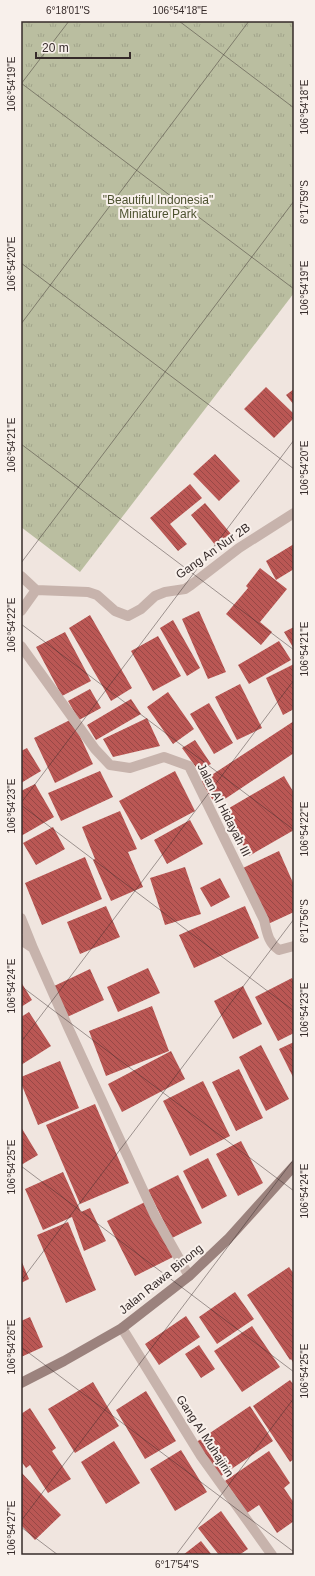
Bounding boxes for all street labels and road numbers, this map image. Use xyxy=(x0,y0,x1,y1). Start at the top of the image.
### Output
street label: Gang An Nur 2B xyxy=(173,520,253,582)
street label: Jalan Al Hidayah III xyxy=(194,761,254,859)
street label: Jalan Rawa Binong xyxy=(116,1241,206,1317)
street label: Gang Al Muhajirin xyxy=(173,1392,237,1480)

